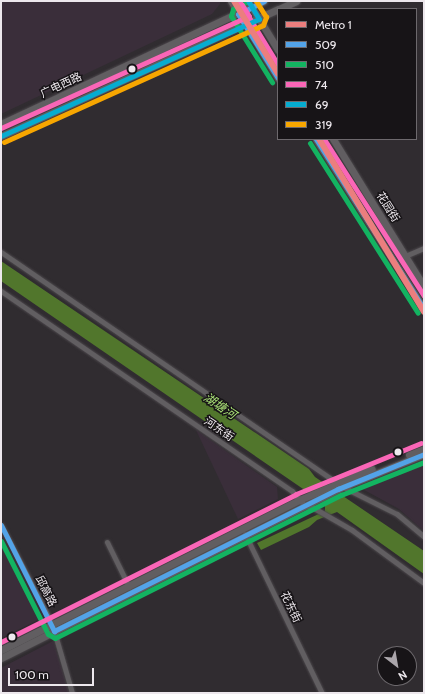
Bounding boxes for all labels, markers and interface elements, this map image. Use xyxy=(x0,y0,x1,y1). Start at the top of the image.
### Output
legend xyxy=(277,8,417,140)
text: Metro 1 xyxy=(315,17,352,32)
text: 509 xyxy=(315,37,337,52)
text: 510 xyxy=(315,57,334,72)
unlabelled marker xyxy=(127,64,137,74)
street label: 广电西路 xyxy=(38,70,84,100)
text: 74 xyxy=(315,77,328,92)
text: 69 xyxy=(315,97,329,112)
text: 319 xyxy=(315,117,332,132)
street label: 花园街 xyxy=(374,190,402,224)
water label: 湖塘河 xyxy=(201,390,239,422)
street label: 河东街 xyxy=(202,414,236,444)
unlabelled marker xyxy=(393,447,403,457)
street label: 邱高路 xyxy=(33,573,59,609)
street label: 花东街 xyxy=(278,589,304,625)
unlabelled marker xyxy=(7,632,17,642)
north arrow xyxy=(377,646,417,686)
scale bar xyxy=(10,660,96,686)
text: 100 m xyxy=(15,667,49,682)
text: N xyxy=(396,667,410,683)

